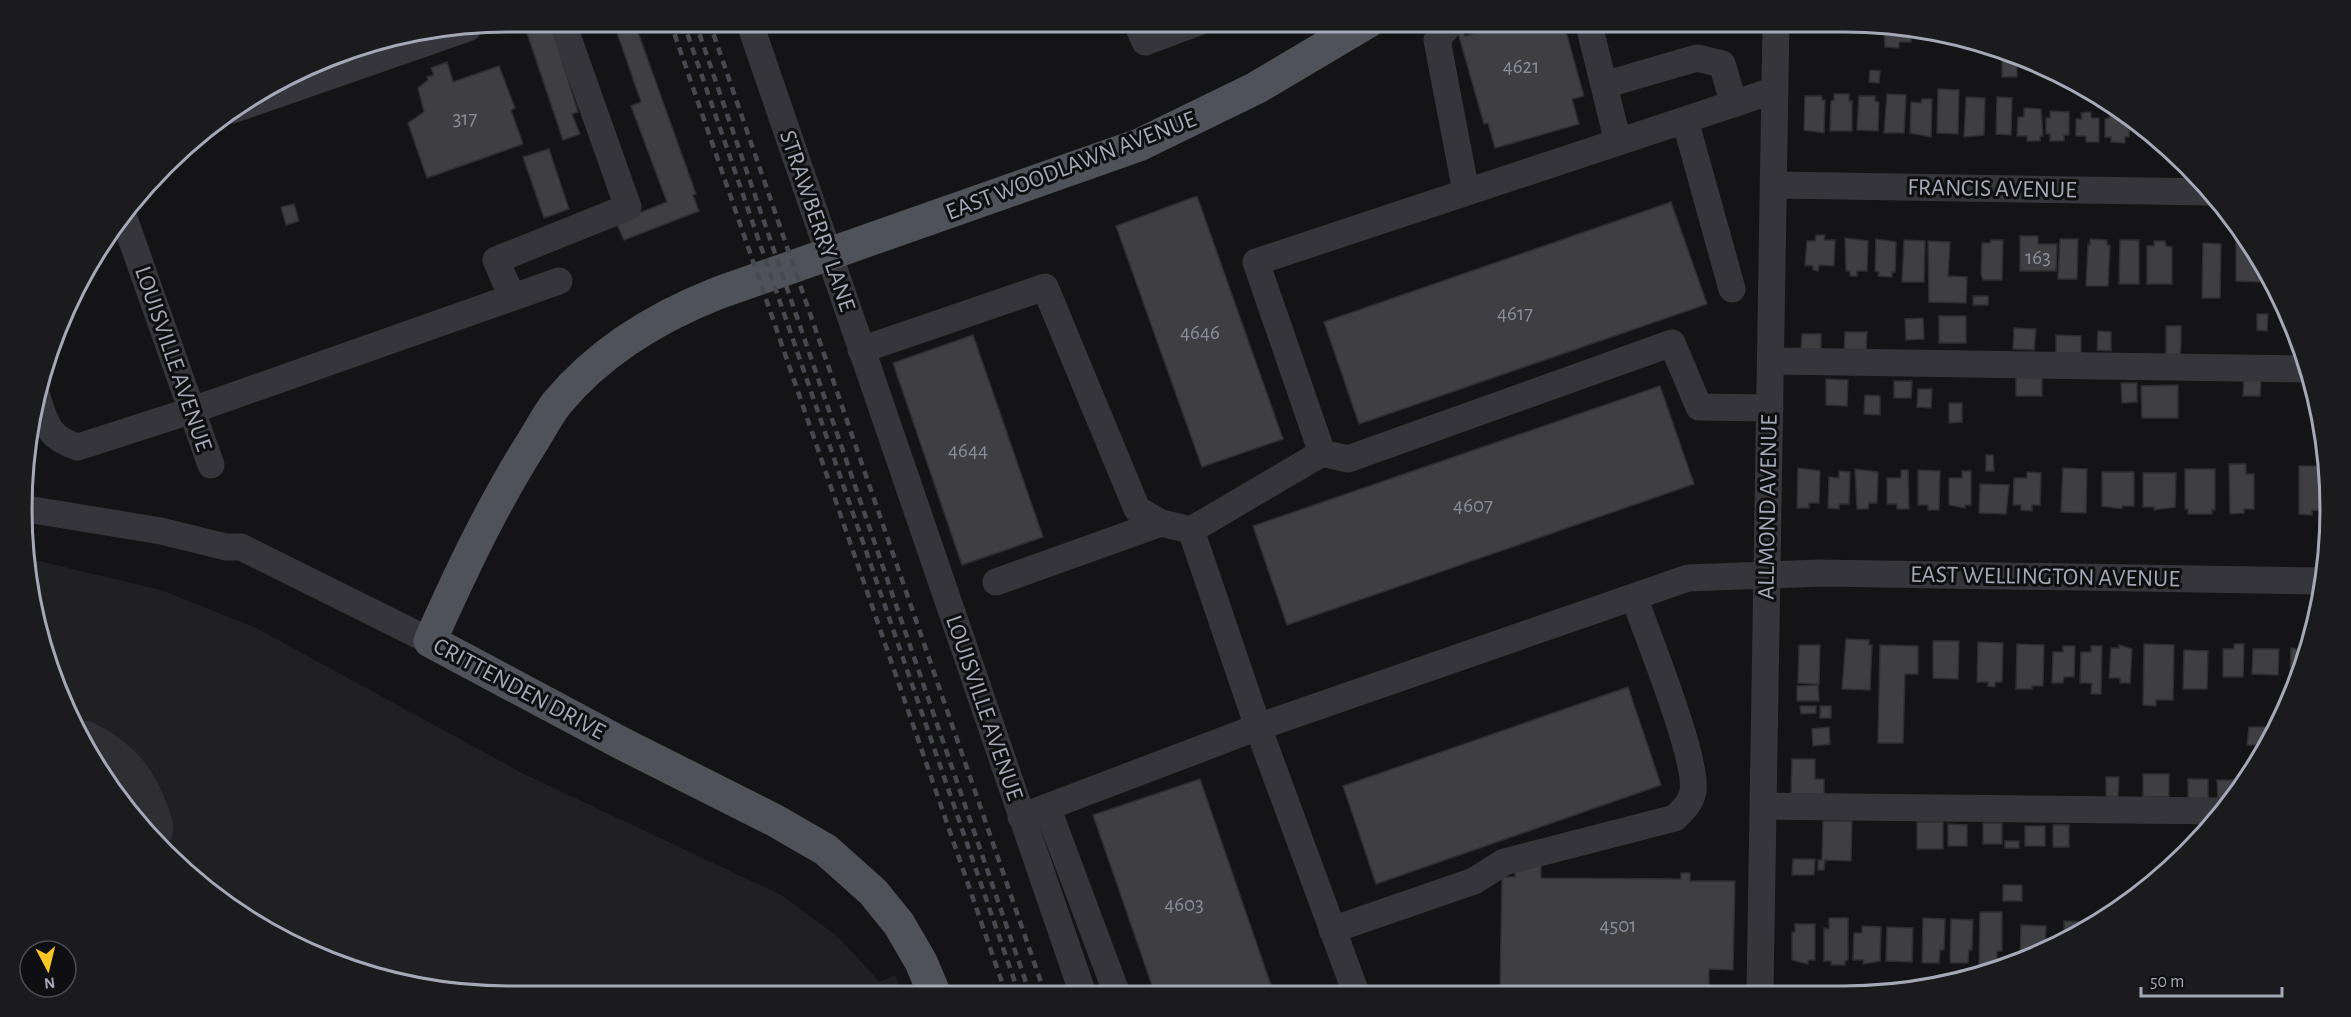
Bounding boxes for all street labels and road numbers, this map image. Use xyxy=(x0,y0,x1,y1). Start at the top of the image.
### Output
street label: EAST WOODLAWN AVENUE xyxy=(943,107,1200,225)
street label: STRAWBERRY LANE xyxy=(775,127,859,315)
street label: FRANCIS AVENUE xyxy=(1907,176,2077,202)
street label: LOUISVILLE AVENUE xyxy=(130,263,216,455)
street label: ALLMOND AVENUE xyxy=(1754,414,1782,600)
street label: EAST WELLINGTON AVENUE xyxy=(1910,563,2180,591)
street label: LOUISVILLE AVENUE xyxy=(941,612,1027,804)
street label: CRITTENDEN DRIVE xyxy=(429,634,609,745)

